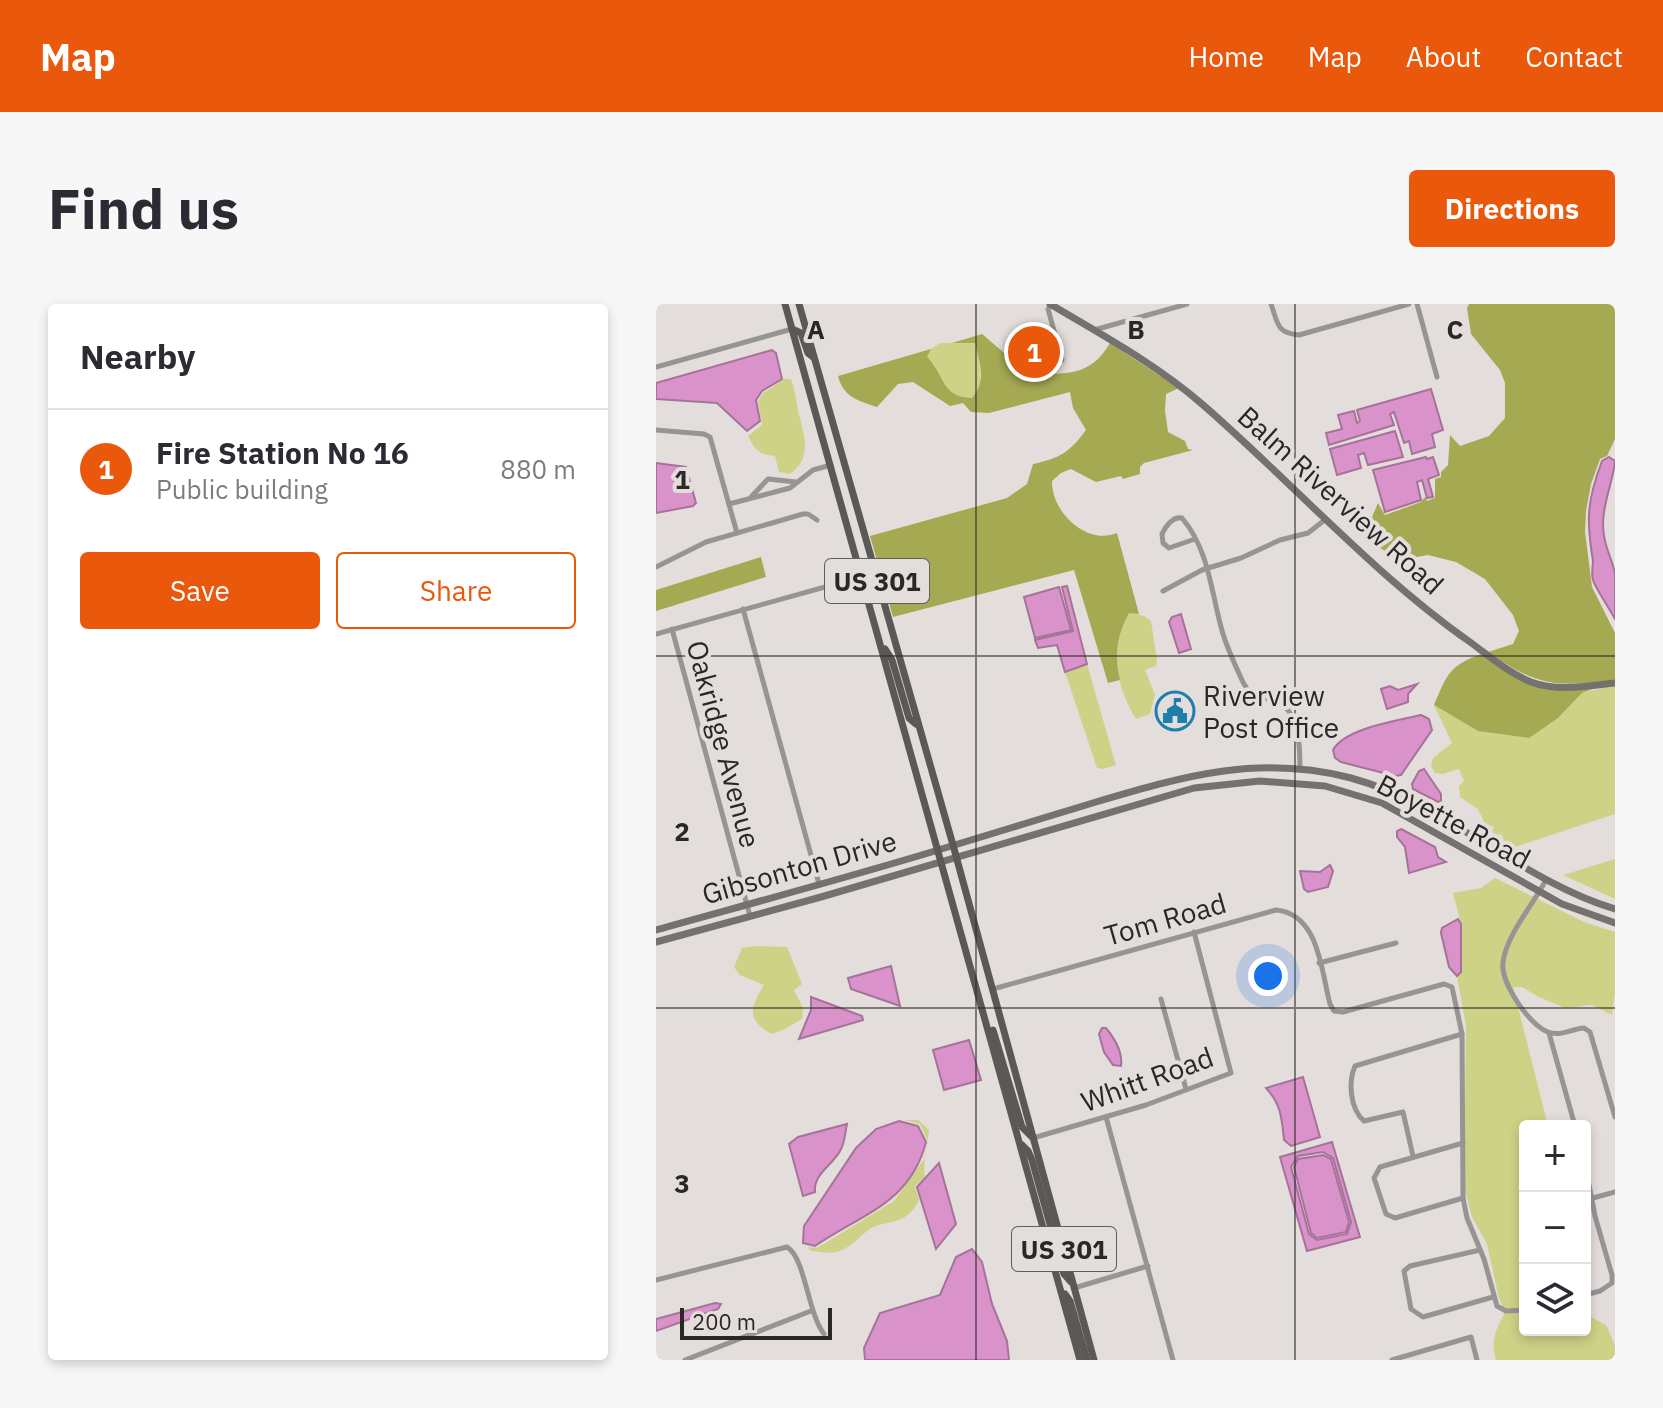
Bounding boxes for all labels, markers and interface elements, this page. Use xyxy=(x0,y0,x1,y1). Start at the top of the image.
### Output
text: Map xyxy=(40,32,116,81)
text: Home xyxy=(1188,38,1264,75)
text: Map xyxy=(1308,38,1362,75)
text: About xyxy=(1406,38,1481,75)
text: Contact xyxy=(1525,38,1623,75)
button: Directions xyxy=(1409,170,1615,247)
text: Find us xyxy=(48,172,239,244)
text: A xyxy=(807,312,825,346)
text: B xyxy=(1127,312,1145,346)
text: C xyxy=(1447,312,1464,346)
pin: 1 xyxy=(1008,322,1060,382)
text: Nearby xyxy=(80,334,195,378)
street label: Balm Riverview Road xyxy=(1230,398,1452,602)
text: Fire Station No 16 xyxy=(156,433,409,472)
text: 1 xyxy=(98,452,114,486)
text: 880 m xyxy=(500,452,576,486)
text: 1 xyxy=(674,462,690,496)
text: Public building xyxy=(156,472,328,506)
button: Save xyxy=(80,552,320,629)
button: Share xyxy=(336,552,576,629)
road number: US 301 xyxy=(825,559,929,603)
street label: Oakridge Avenue xyxy=(679,636,769,852)
place label: Riverview Post Office xyxy=(1203,677,1339,746)
public building icon: Riverview Post Office xyxy=(1154,690,1196,732)
street label: Boyette Road xyxy=(1371,765,1537,877)
text: 2 xyxy=(674,814,690,848)
street label: Gibsonton Drive xyxy=(697,822,901,912)
street label: Tom Road xyxy=(1100,884,1230,954)
your location xyxy=(1248,956,1288,996)
street label: Whitt Road xyxy=(1076,1038,1218,1120)
map controls xyxy=(1519,1120,1591,1336)
button: + xyxy=(1519,1120,1591,1192)
text: 3 xyxy=(674,1166,690,1200)
button: − xyxy=(1519,1192,1591,1264)
road number: US 301 xyxy=(1012,1227,1116,1271)
button: layers xyxy=(1519,1264,1591,1336)
scale bar xyxy=(680,1304,832,1340)
text: 200 m xyxy=(692,1307,756,1336)

